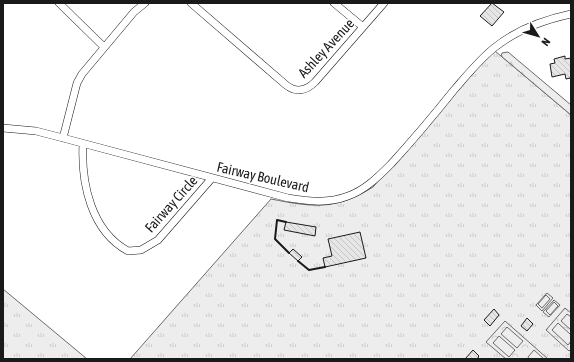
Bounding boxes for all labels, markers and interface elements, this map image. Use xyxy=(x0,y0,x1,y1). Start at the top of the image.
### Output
street label: Ashley Avenue xyxy=(295,15,357,81)
north arrow xyxy=(518,16,558,56)
text: N xyxy=(539,36,553,48)
street label: Fairway Boulevard xyxy=(215,159,311,195)
street label: Fairway Circle xyxy=(141,172,201,236)

